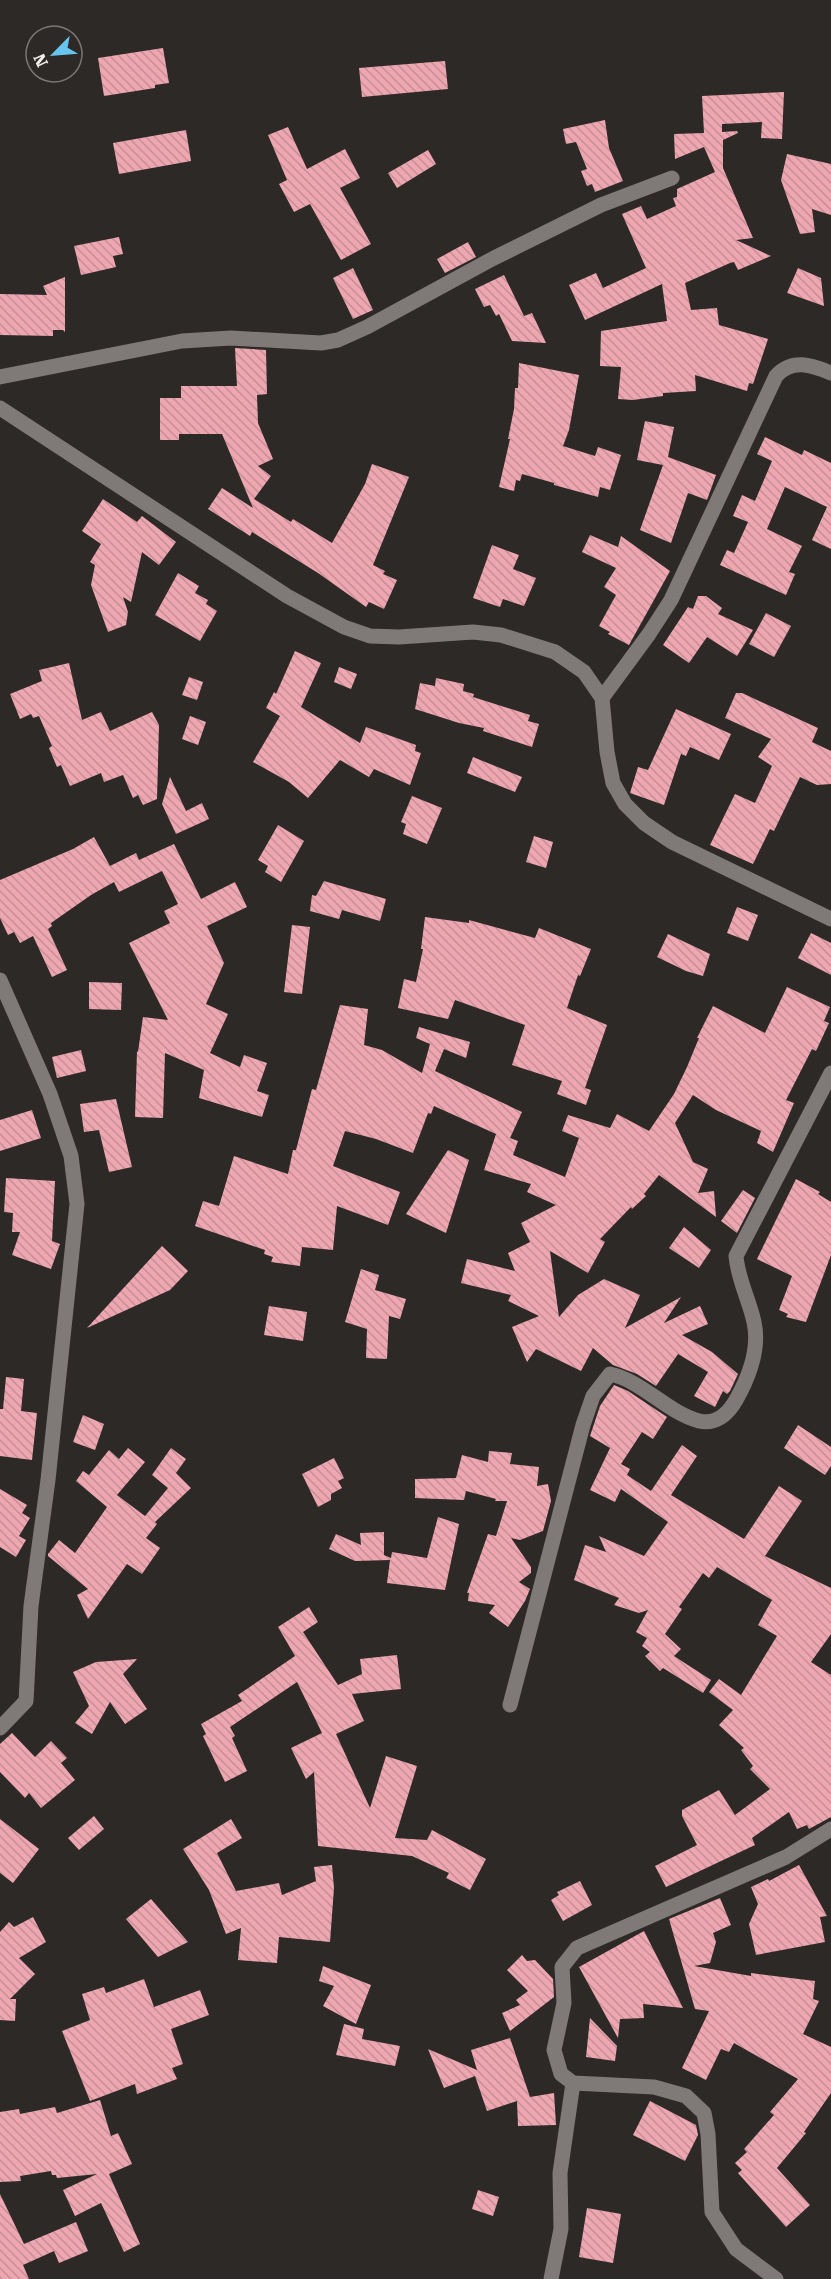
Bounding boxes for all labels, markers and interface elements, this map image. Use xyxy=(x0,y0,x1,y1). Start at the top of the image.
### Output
north arrow xyxy=(24,24,84,84)
text: N xyxy=(30,51,52,70)

